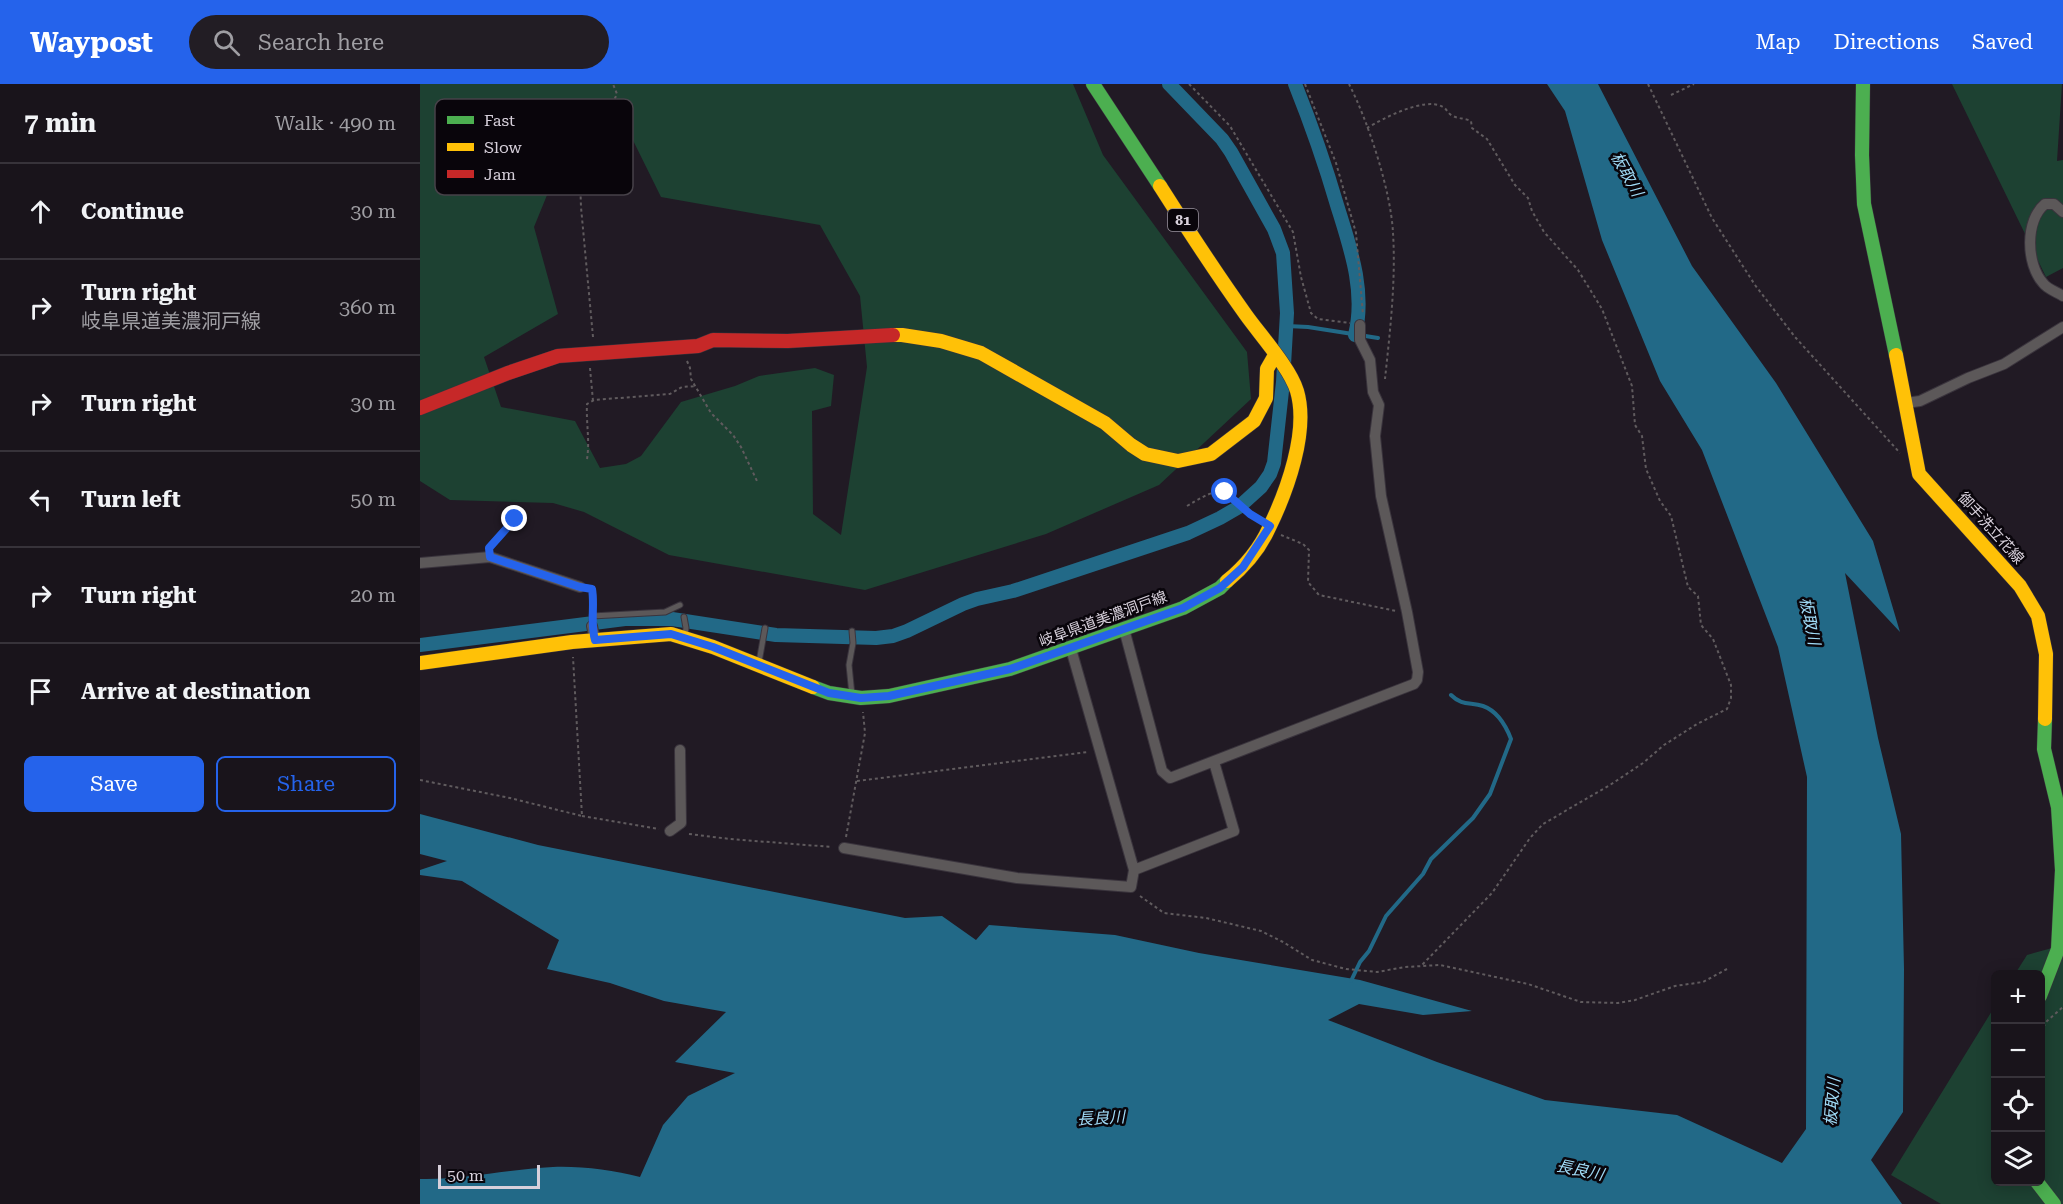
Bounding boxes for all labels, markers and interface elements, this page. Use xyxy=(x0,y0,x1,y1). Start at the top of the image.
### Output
search box xyxy=(189,15,609,69)
text: Waypost xyxy=(30,26,153,59)
icon: search xyxy=(210,26,243,59)
text: Search here xyxy=(258,30,384,55)
text: Map xyxy=(1756,30,1800,54)
text: Directions xyxy=(1833,30,1939,54)
text: Saved xyxy=(1972,30,2033,54)
legend xyxy=(435,99,633,195)
text: 7 min xyxy=(24,108,96,138)
text: Walk · 490 m xyxy=(275,111,396,135)
text: Fast xyxy=(484,111,515,130)
text: Slow xyxy=(484,138,522,157)
water label: 板取川 xyxy=(1607,148,1648,201)
text: Jam xyxy=(484,165,516,184)
icon: ahead xyxy=(24,195,57,228)
text: Continue xyxy=(81,199,184,224)
text: 30 m xyxy=(350,199,396,223)
road number: 81 xyxy=(1168,209,1198,231)
text: Turn right xyxy=(81,280,196,305)
icon: right xyxy=(24,291,57,324)
text: 360 m xyxy=(339,295,396,319)
text: 岐阜県道美濃洞戸線 xyxy=(81,309,261,333)
icon: right xyxy=(24,387,57,420)
text: Turn right xyxy=(81,391,196,416)
text: 30 m xyxy=(350,391,396,415)
route start xyxy=(1211,478,1237,504)
icon: left xyxy=(24,483,57,516)
text: Turn left xyxy=(81,487,181,512)
text: 50 m xyxy=(350,487,396,511)
street label: 御手洗立花線 xyxy=(1954,489,2028,567)
route end xyxy=(501,505,527,531)
icon: right xyxy=(24,579,57,612)
text: Turn right xyxy=(81,583,196,608)
text: 20 m xyxy=(350,583,396,607)
street label: 岐阜県道美濃洞戸線 xyxy=(1036,587,1170,651)
water label: 板取川 xyxy=(1796,596,1824,648)
icon: arrive xyxy=(24,675,57,708)
text: Arrive at destination xyxy=(81,679,310,704)
button: Save xyxy=(24,756,204,812)
button: Share xyxy=(216,756,396,812)
map controls xyxy=(1991,970,2045,1186)
button: + xyxy=(1991,970,2045,1024)
button: − xyxy=(1991,1024,2045,1078)
water label: 板取川 xyxy=(1820,1075,1844,1127)
button: locate xyxy=(1991,1078,2045,1132)
water label: 長良川 xyxy=(1077,1107,1127,1129)
button: layers xyxy=(1991,1132,2045,1186)
water label: 長良川 xyxy=(1555,1156,1607,1185)
scale bar xyxy=(438,1162,540,1190)
text: 50 m xyxy=(447,1166,484,1185)

